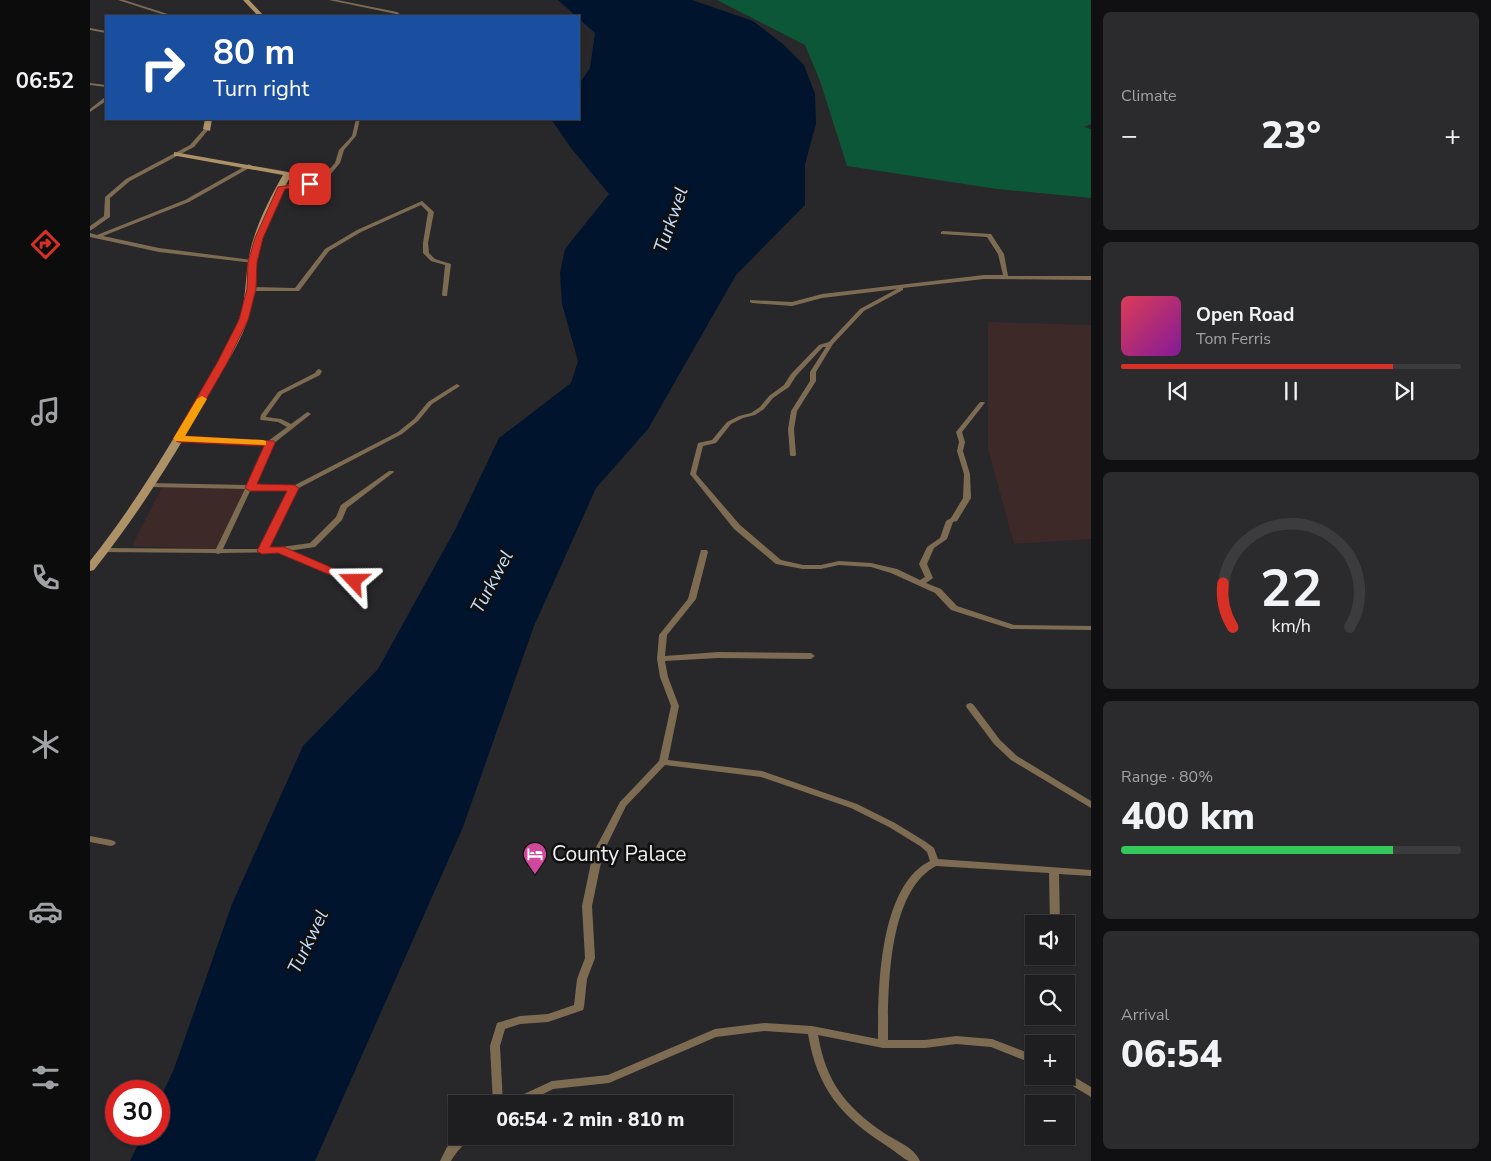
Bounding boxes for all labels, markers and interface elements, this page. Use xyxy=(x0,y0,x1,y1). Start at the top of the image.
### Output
text: 80 m xyxy=(213,29,295,76)
icon: right xyxy=(130,35,195,100)
text: 06:52 xyxy=(16,66,74,96)
text: Turn right xyxy=(213,74,309,104)
text: Climate xyxy=(1121,85,1176,107)
text: 23° xyxy=(1261,110,1321,161)
text: − xyxy=(1121,117,1138,155)
text: + xyxy=(1444,117,1461,155)
pin xyxy=(289,163,331,205)
icon: arrive xyxy=(296,170,324,198)
water label: Turkwel xyxy=(648,183,694,257)
icon: directions xyxy=(28,227,63,262)
text: Open Road xyxy=(1196,302,1294,328)
text: Tom Ferris xyxy=(1196,328,1271,350)
icon: previous xyxy=(1164,377,1192,405)
icon: pause xyxy=(1277,377,1305,405)
icon: next xyxy=(1390,377,1418,405)
icon: music xyxy=(28,394,63,429)
water label: Turkwel xyxy=(464,546,520,618)
text: 22 xyxy=(1260,553,1322,624)
position arrow xyxy=(327,554,379,606)
icon: phone xyxy=(28,560,63,595)
text: km/h xyxy=(1271,614,1311,638)
icon: climate xyxy=(28,727,63,762)
text: Range · 80% xyxy=(1121,766,1213,788)
text: 400 km xyxy=(1121,791,1255,842)
place label: County Palace xyxy=(552,840,686,868)
hotel icon: County Palace xyxy=(522,841,548,875)
icon: car xyxy=(28,894,63,929)
water label: Turkwel xyxy=(281,906,335,978)
map controls xyxy=(1025,915,1075,1145)
button: sound xyxy=(1025,915,1075,965)
button: search xyxy=(1025,975,1075,1025)
text: Arrival xyxy=(1121,1004,1169,1026)
text: 06:54 xyxy=(1121,1029,1222,1080)
button: + xyxy=(1025,1035,1075,1085)
icon: filters xyxy=(28,1060,63,1095)
speed limit sign: 30 xyxy=(105,1080,170,1145)
button: − xyxy=(1025,1095,1075,1145)
text: 06:54 · 2 min · 810 m xyxy=(497,1107,684,1133)

